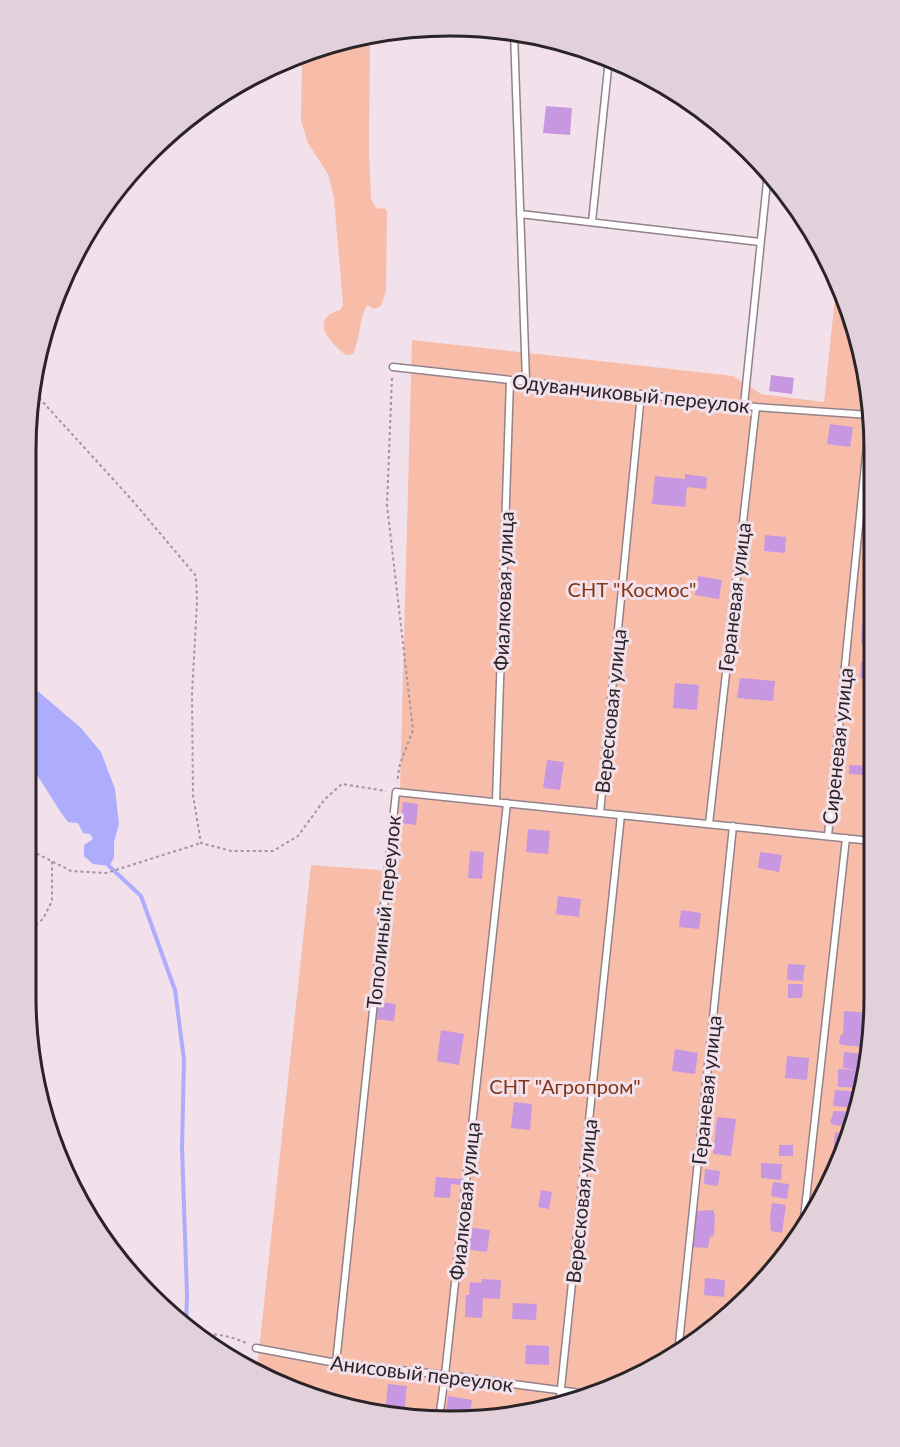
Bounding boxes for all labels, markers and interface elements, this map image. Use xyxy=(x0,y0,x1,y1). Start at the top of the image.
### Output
street label: Одуванчиковый переулок xyxy=(511,369,752,417)
street label: Фиалковая улица xyxy=(488,511,518,671)
street label: Гераневая улица xyxy=(713,521,755,673)
park label: СНТ "Космос" xyxy=(568,577,696,601)
street label: Вересковая улица xyxy=(589,627,631,795)
street label: Сиреневая улица xyxy=(817,666,857,826)
street label: Тополиный переулок xyxy=(361,813,405,1010)
street label: Гераневая улица xyxy=(686,1014,726,1166)
park label: СНТ "Агропром" xyxy=(489,1074,641,1098)
street label: Вересковая улица xyxy=(560,1117,602,1285)
street label: Фиалковая улица xyxy=(444,1120,484,1282)
street label: Анисовый переулок xyxy=(329,1350,515,1396)

